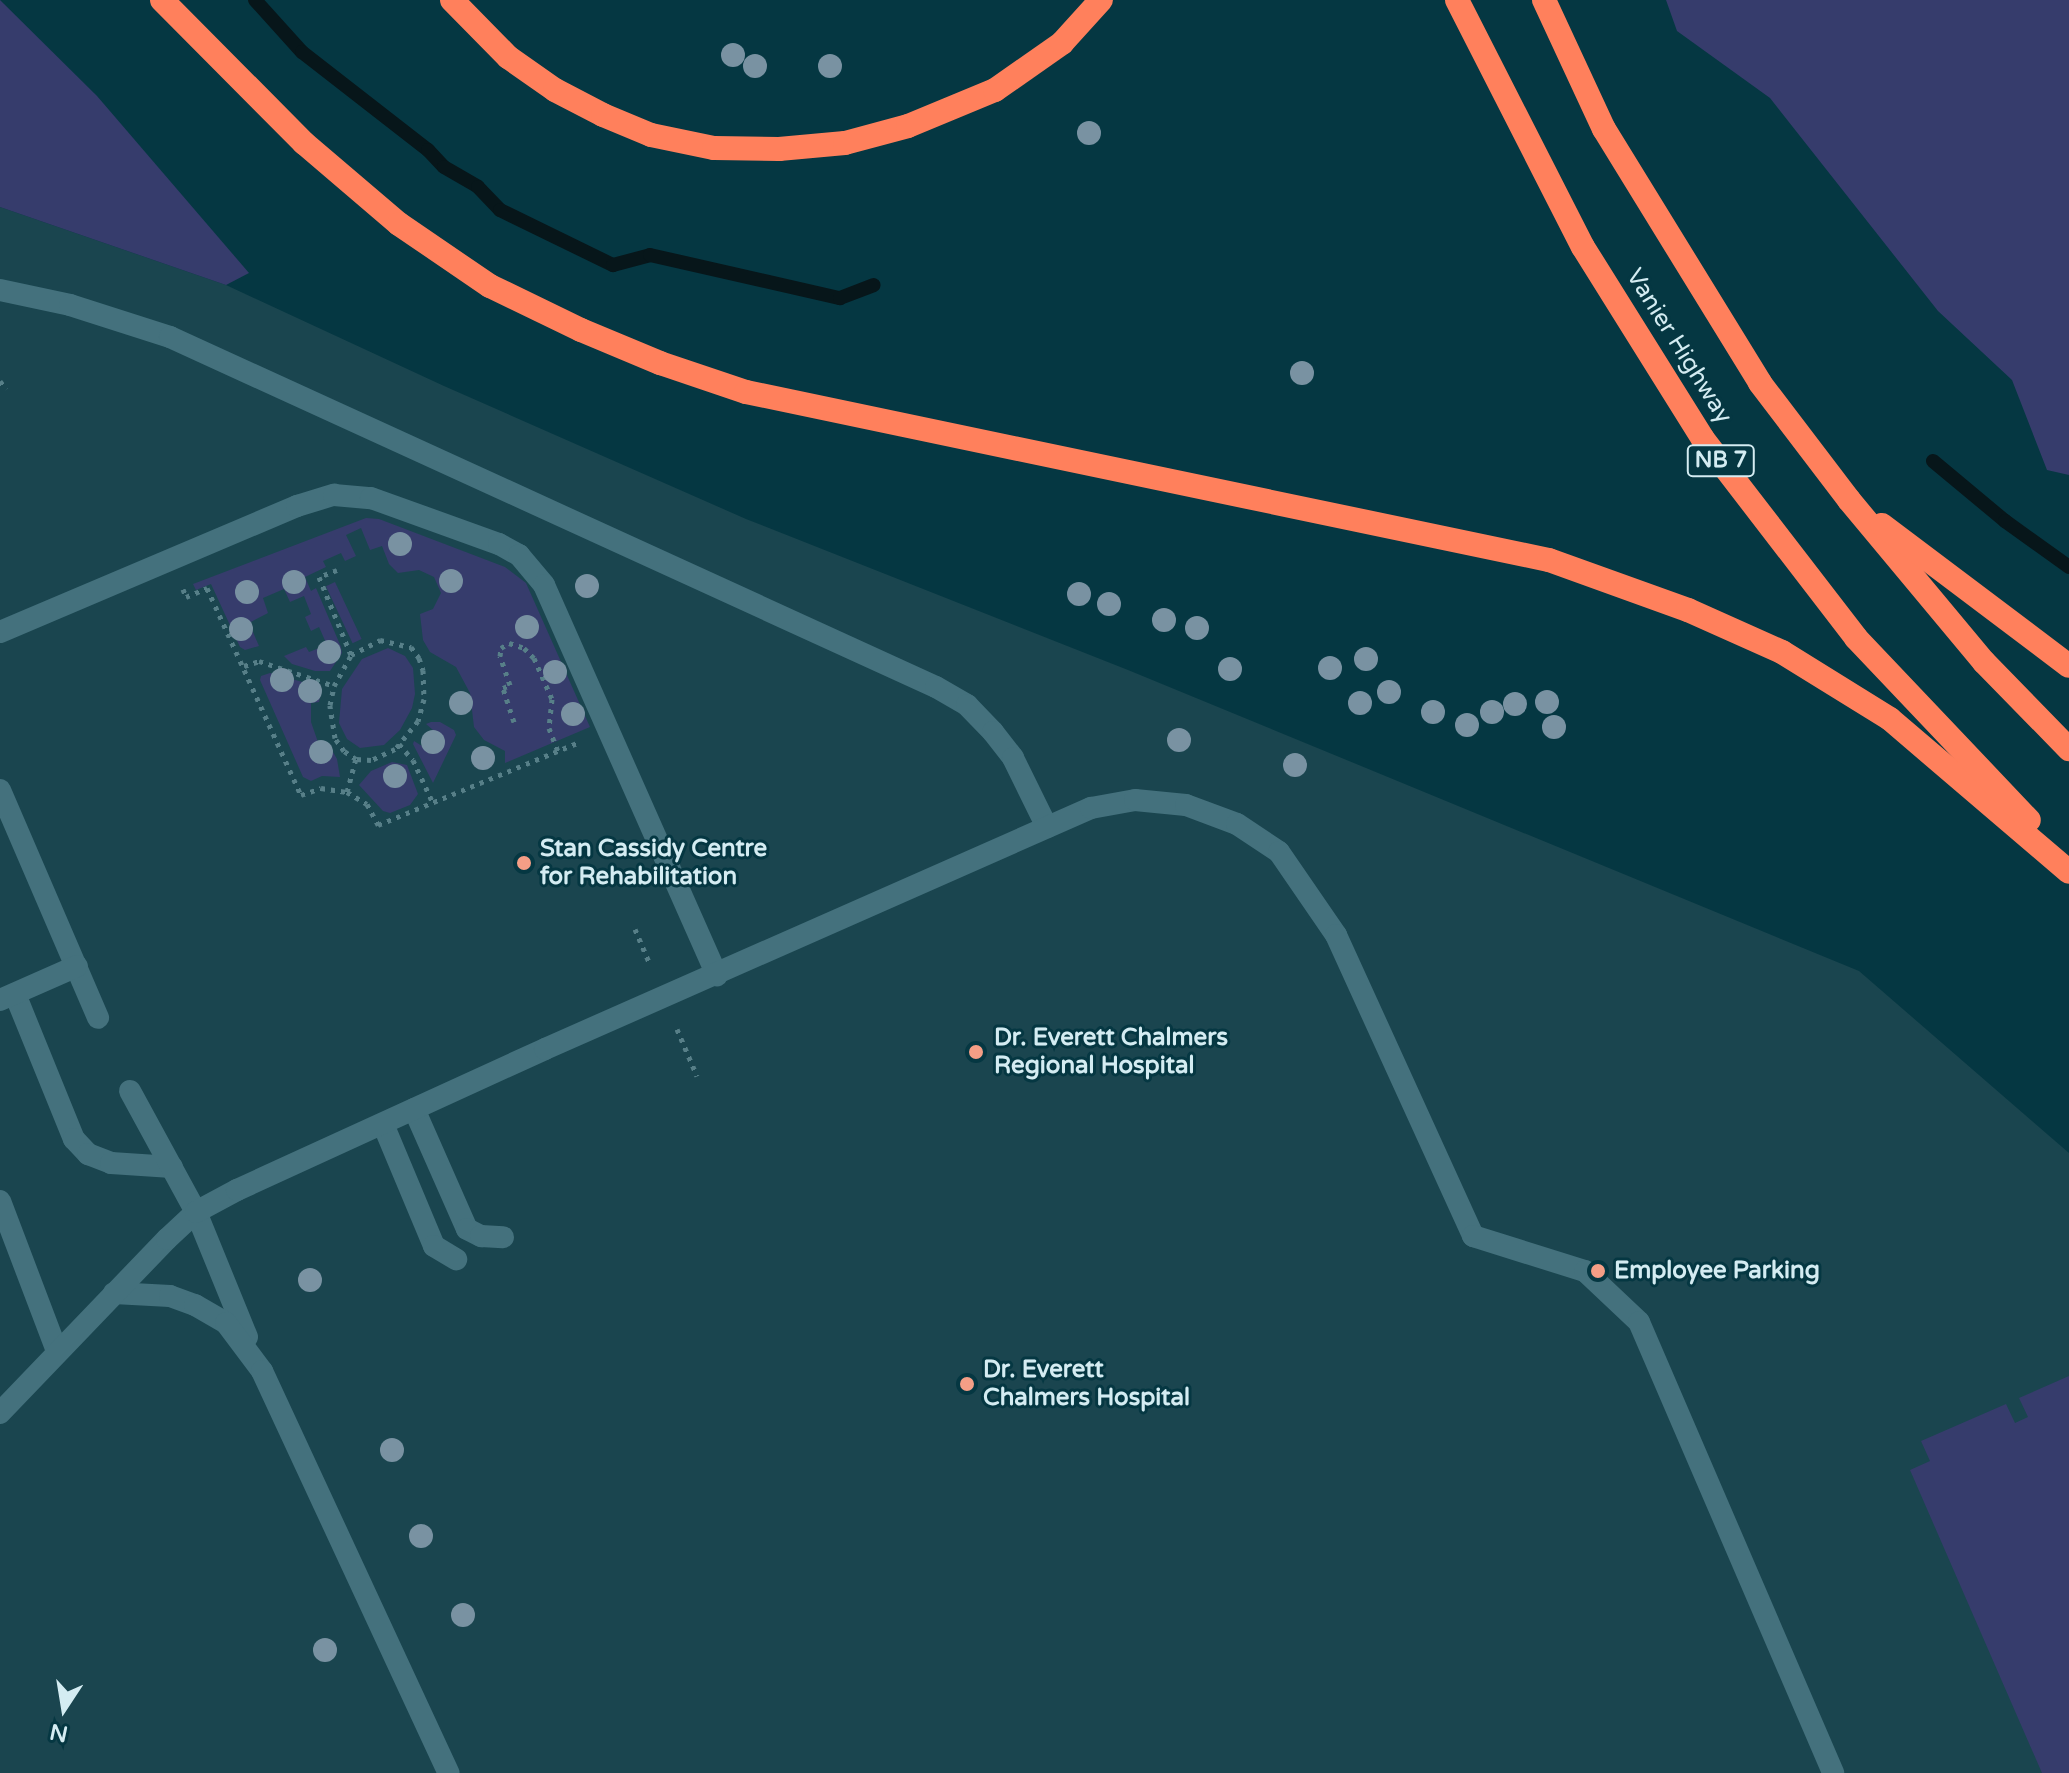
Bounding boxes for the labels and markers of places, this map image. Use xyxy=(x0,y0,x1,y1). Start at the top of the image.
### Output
place label: Stan Cassidy Centre for Rehabilitation xyxy=(540,835,767,891)
marker: Stan Cassidy Centre for Rehabilitation xyxy=(515,854,533,872)
place label: Dr. Everett Chalmers Regional Hospital xyxy=(994,1024,1228,1080)
marker: Dr. Everett Chalmers Regional Hospital xyxy=(965,1041,987,1063)
place label: Employee Parking xyxy=(1614,1257,1820,1285)
marker: Employee Parking xyxy=(1589,1262,1607,1280)
place label: Dr. Everett Chalmers Hospital xyxy=(983,1356,1190,1412)
marker: Dr. Everett Chalmers Hospital xyxy=(958,1375,976,1393)

